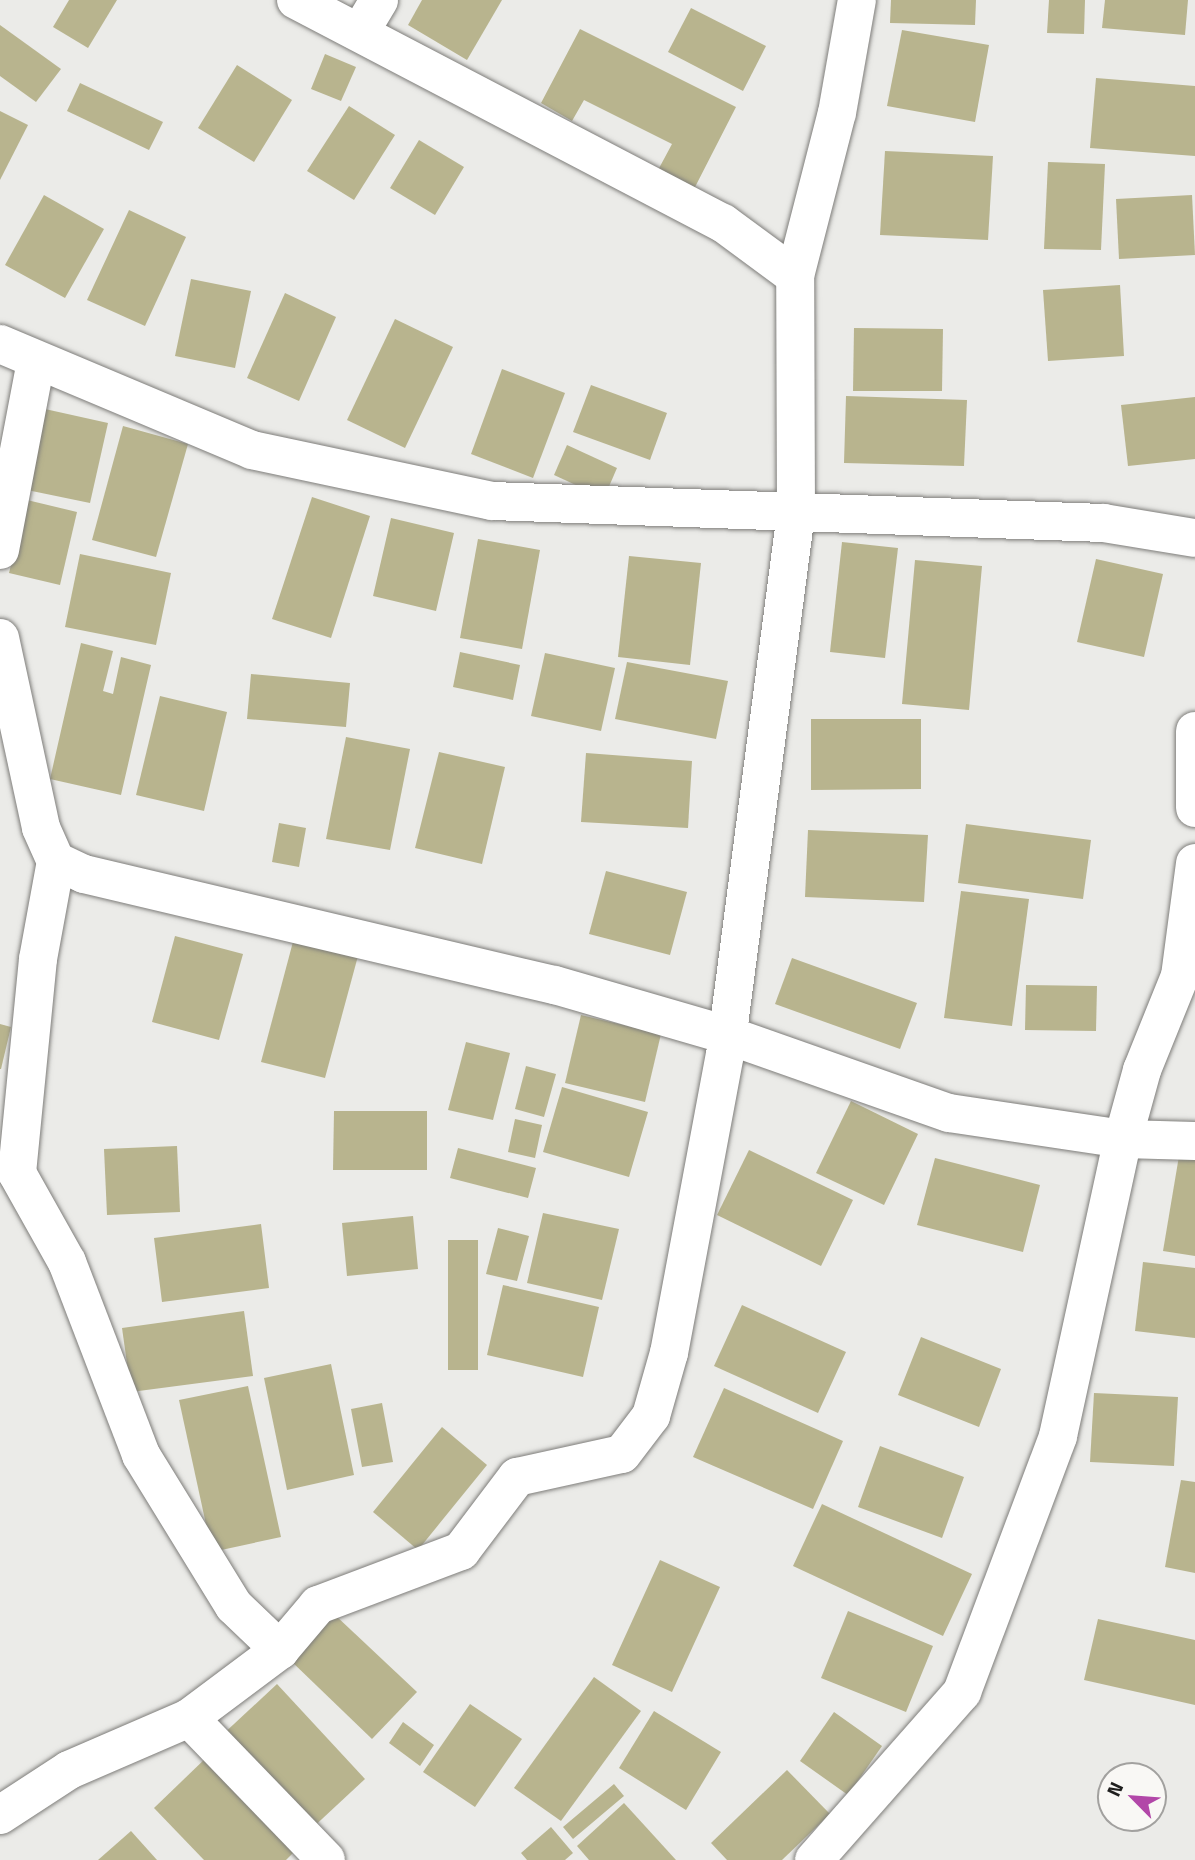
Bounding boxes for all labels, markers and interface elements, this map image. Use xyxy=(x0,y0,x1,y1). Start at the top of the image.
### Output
north arrow xyxy=(1097,1762,1167,1832)
text: N xyxy=(1098,1777,1130,1801)

